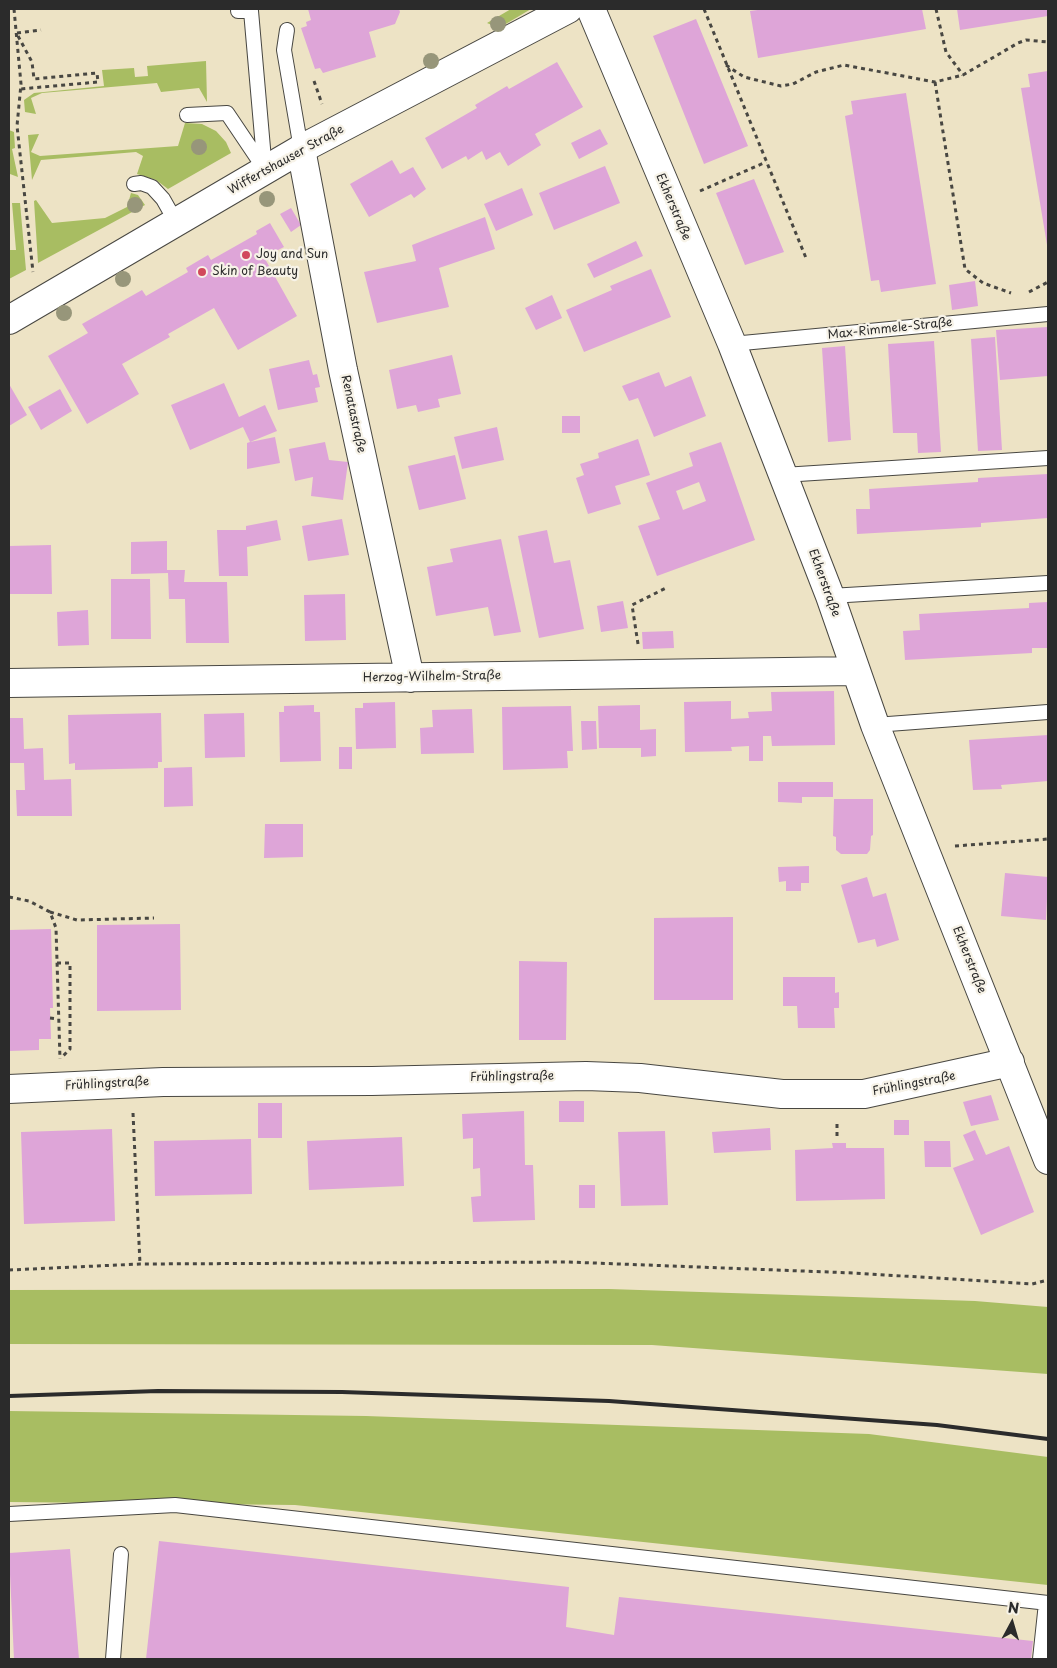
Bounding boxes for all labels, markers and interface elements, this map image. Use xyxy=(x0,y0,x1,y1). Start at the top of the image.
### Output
street label: Wiffertshauser Straße xyxy=(226,122,346,198)
street label: Ekherstraße xyxy=(652,171,694,243)
place label: Joy and Sun xyxy=(256,248,328,262)
marker: Joy and Sun xyxy=(240,249,252,261)
place label: Skin of Beauty xyxy=(212,265,298,279)
marker: Skin of Beauty xyxy=(196,266,208,278)
street label: Max-Rimmele-Straße xyxy=(827,315,953,343)
street label: Renatastraße xyxy=(338,374,368,454)
street label: Ekherstraße xyxy=(805,547,843,619)
street label: Herzog-Wilhelm-Straße xyxy=(363,669,501,685)
street label: Ekherstraße xyxy=(949,924,989,996)
street label: Frühlingstraße xyxy=(470,1069,554,1085)
street label: Frühlingstraße xyxy=(871,1069,957,1099)
street label: Frühlingstraße xyxy=(65,1075,149,1093)
text: N xyxy=(1007,1597,1020,1619)
north arrow xyxy=(987,1598,1037,1648)

